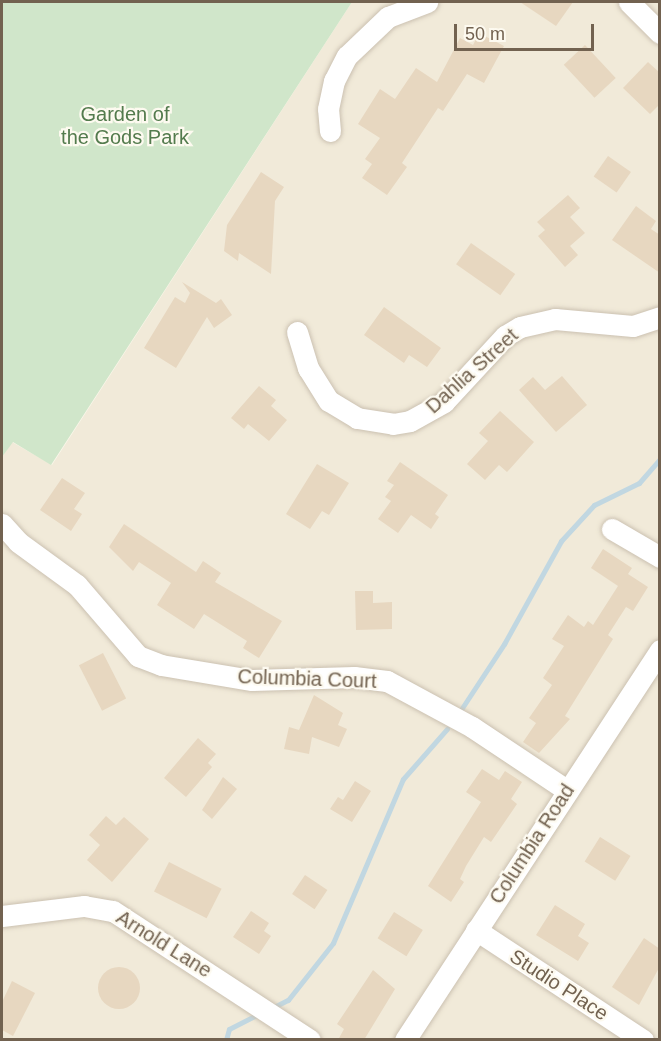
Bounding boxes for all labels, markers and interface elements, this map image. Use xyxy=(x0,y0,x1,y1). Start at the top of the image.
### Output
scale bar xyxy=(457,12,596,50)
text: 50 m xyxy=(465,24,505,44)
park label: Garden of the Gods Park xyxy=(61,102,189,149)
street label: Dahlia Street xyxy=(421,323,523,419)
street label: Columbia Court xyxy=(237,665,377,693)
street label: Columbia Road xyxy=(484,780,580,908)
street label: Arnold Lane xyxy=(112,905,216,983)
street label: Studio Place xyxy=(505,944,613,1026)

